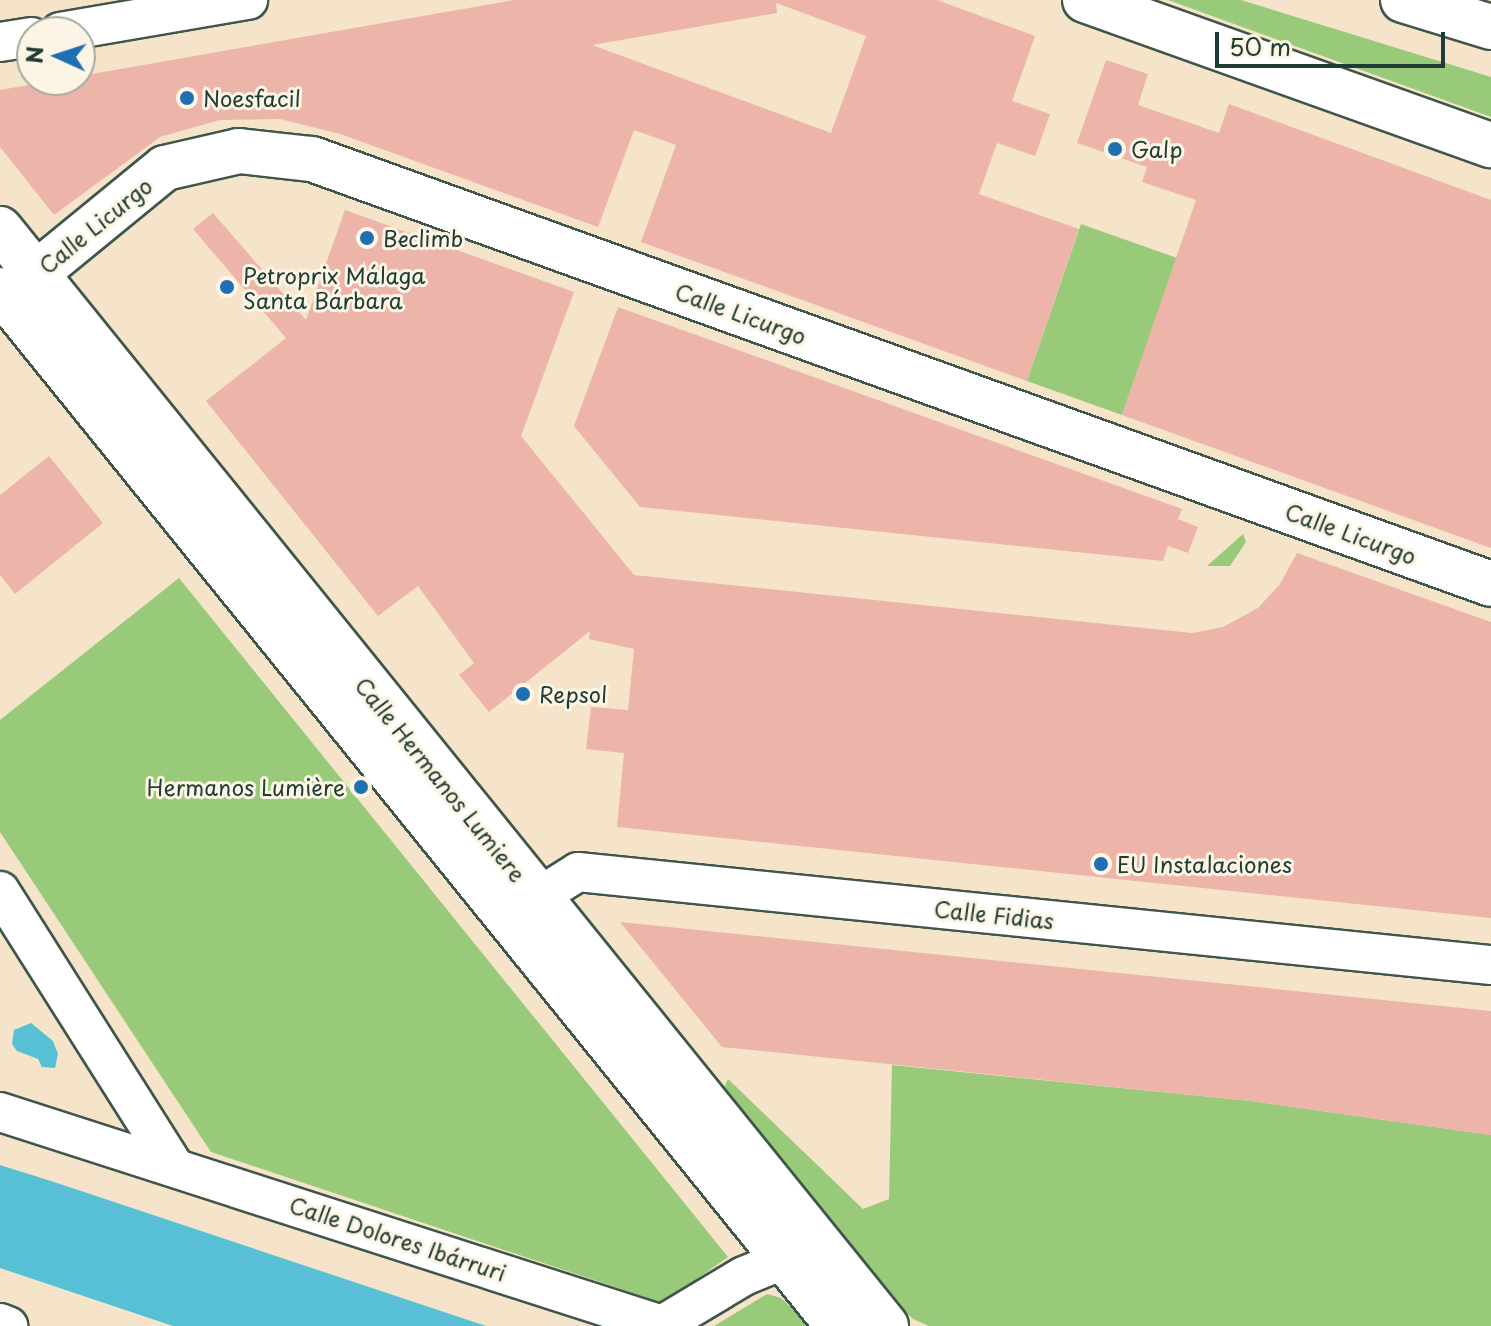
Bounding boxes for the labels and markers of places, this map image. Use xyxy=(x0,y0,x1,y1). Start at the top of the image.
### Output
place label: Noesfacil xyxy=(203,85,301,111)
marker: Noesfacil xyxy=(178,89,196,107)
place label: Galp xyxy=(1131,136,1183,162)
marker: Galp xyxy=(1106,140,1124,158)
place label: Beclimb xyxy=(383,225,463,251)
marker: Beclimb xyxy=(358,229,376,247)
place label: Petroprix Málaga Santa Bárbara xyxy=(243,261,426,312)
marker: Petroprix Málaga Santa Bárbara xyxy=(218,278,236,296)
place label: Repsol xyxy=(539,681,607,707)
marker: Repsol xyxy=(514,685,532,703)
place label: Hermanos Lumière xyxy=(148,774,345,800)
marker: Hermanos Lumière xyxy=(352,778,370,796)
place label: EU Instalaciones xyxy=(1117,851,1294,877)
marker: EU Instalaciones xyxy=(1092,855,1110,873)

